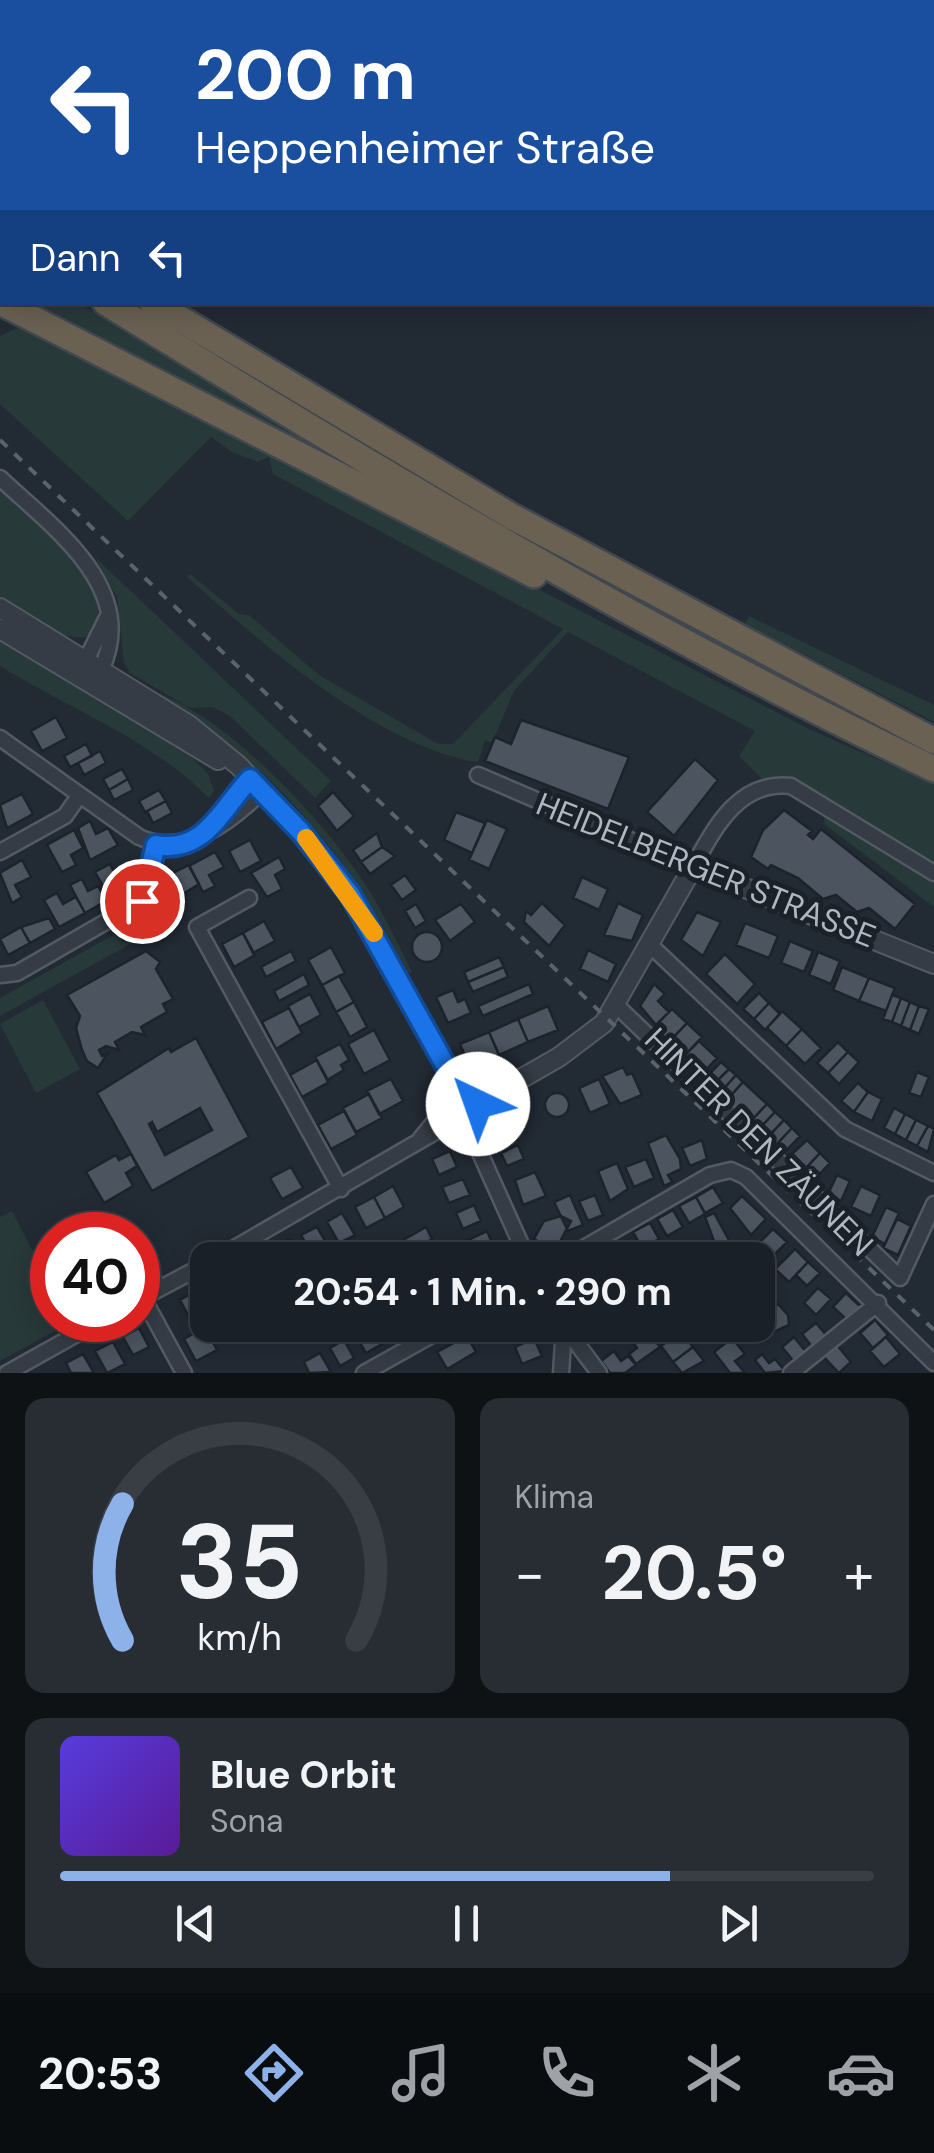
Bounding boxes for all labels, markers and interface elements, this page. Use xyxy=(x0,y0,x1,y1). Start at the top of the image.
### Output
text: 200 m xyxy=(195,30,416,121)
icon: left xyxy=(30,40,160,170)
text: Heppenheimer Straße xyxy=(195,118,655,177)
icon: left xyxy=(140,230,195,285)
text: Dann xyxy=(30,233,120,283)
street label: HEIDELBERGER STRASSE xyxy=(530,783,882,957)
pin xyxy=(100,859,185,944)
icon: arrive xyxy=(115,874,170,929)
street label: HINTER DEN ZÄUNEN xyxy=(636,1019,882,1265)
position arrow xyxy=(426,1052,530,1156)
speed limit sign: 40 xyxy=(30,1212,160,1342)
text: 20:54 · 1 Min. · 290 m xyxy=(293,1267,672,1317)
text: Klima xyxy=(515,1476,594,1518)
text: 35 xyxy=(176,1495,303,1630)
text: 20.5° xyxy=(601,1525,787,1622)
text: − xyxy=(515,1538,545,1610)
text: + xyxy=(844,1538,874,1610)
text: km/h xyxy=(198,1615,282,1661)
text: Blue Orbit xyxy=(210,1750,397,1800)
text: Sona xyxy=(210,1800,283,1842)
icon: previous xyxy=(168,1896,223,1951)
icon: pause xyxy=(439,1896,494,1951)
icon: next xyxy=(711,1896,766,1951)
icon: directions xyxy=(239,2038,309,2108)
icon: music xyxy=(386,2038,456,2108)
icon: phone xyxy=(532,2038,602,2108)
icon: climate xyxy=(679,2038,749,2108)
icon: car xyxy=(826,2038,896,2108)
text: 20:53 xyxy=(38,2044,162,2103)

